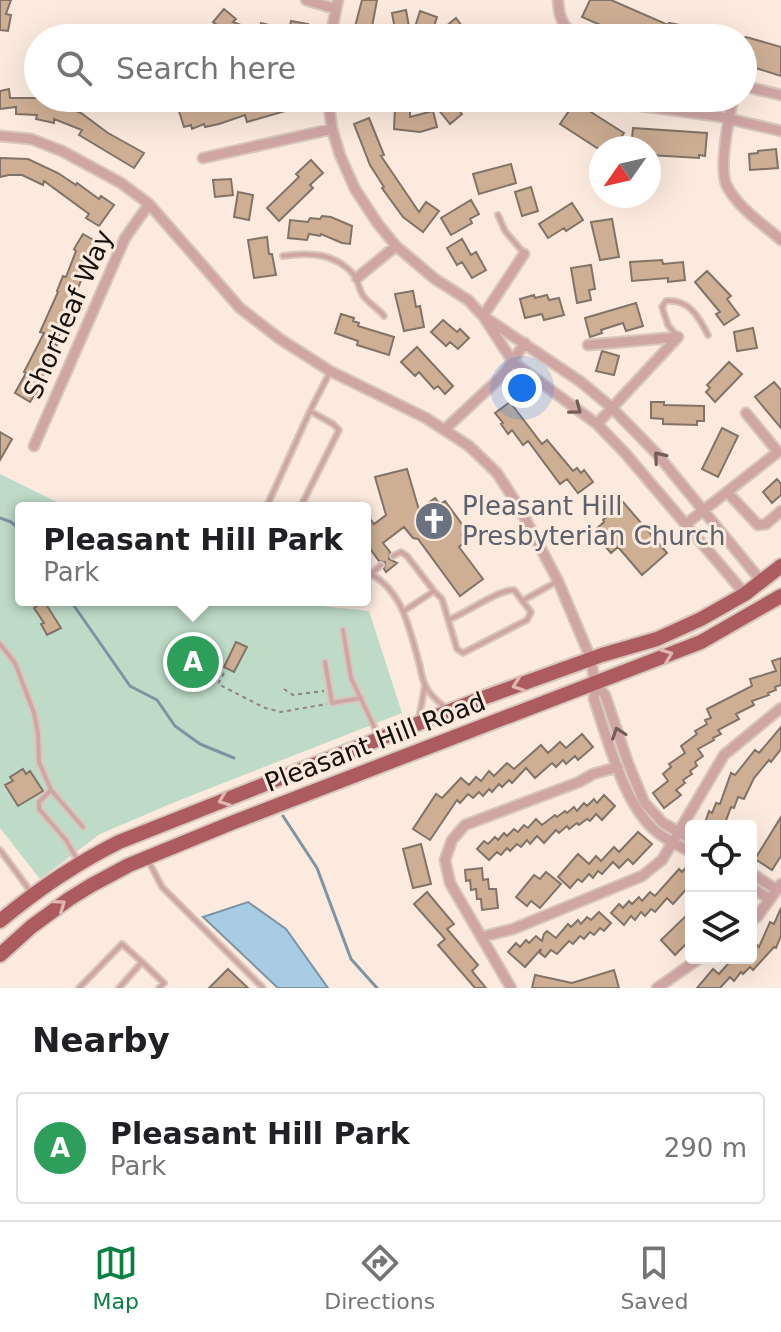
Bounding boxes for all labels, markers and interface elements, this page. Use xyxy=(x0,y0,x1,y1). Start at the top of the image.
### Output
search box xyxy=(24,24,757,112)
icon: search xyxy=(52,46,96,90)
text: Search here xyxy=(116,51,296,86)
north arrow xyxy=(589,136,661,208)
street label: Shortleaf Way xyxy=(17,225,119,403)
your location xyxy=(502,368,542,408)
one-way arrow xyxy=(568,399,582,413)
one-way arrow xyxy=(654,451,669,466)
place label: Pleasant Hill Presbyterian Church xyxy=(462,491,726,551)
church icon: Pleasant Hill Presbyterian Church xyxy=(413,500,455,542)
popup xyxy=(15,502,371,606)
text: Pleasant Hill Park xyxy=(43,522,343,557)
text: Park xyxy=(43,557,99,587)
pin: A xyxy=(167,632,219,692)
one-way arrow xyxy=(659,648,673,665)
one-way arrow xyxy=(512,675,526,692)
street label: Pleasant Hill Road xyxy=(260,686,490,798)
one-way arrow xyxy=(611,727,627,741)
one-way arrow xyxy=(217,790,231,807)
map controls xyxy=(685,820,757,964)
button: locate xyxy=(685,820,757,892)
button: layers xyxy=(685,892,757,964)
one-way arrow xyxy=(52,900,66,915)
text: Nearby xyxy=(32,1020,170,1060)
text: Pleasant Hill Park xyxy=(110,1116,410,1151)
text: A xyxy=(50,1133,70,1163)
text: 290 m xyxy=(664,1133,747,1163)
text: Park xyxy=(110,1151,166,1181)
tab: Map xyxy=(93,1241,139,1314)
tab: Directions xyxy=(324,1241,435,1314)
tab: Saved xyxy=(620,1241,688,1314)

